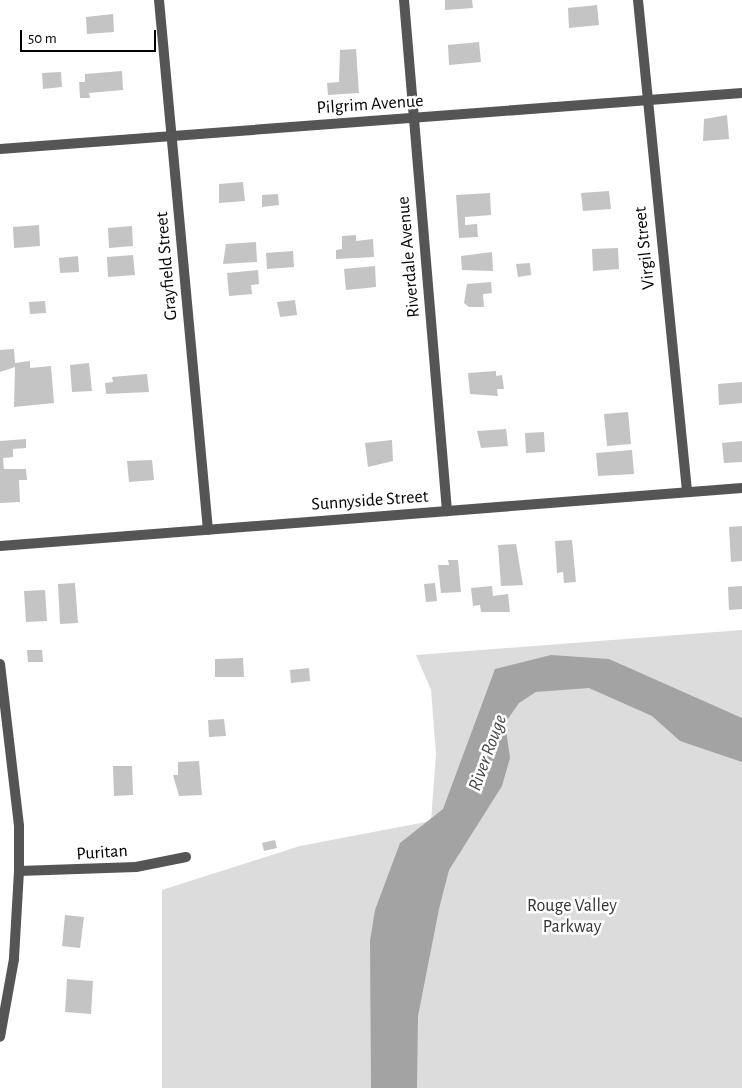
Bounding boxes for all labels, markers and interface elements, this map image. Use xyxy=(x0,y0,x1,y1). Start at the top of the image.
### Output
scale bar xyxy=(22,20,159,52)
text: 50 m xyxy=(28,31,57,46)
street label: Pilgrim Avenue xyxy=(316,90,424,120)
street label: Riverdale Avenue xyxy=(393,195,425,319)
street label: Virgil Street xyxy=(630,205,660,291)
street label: Grayfield Street xyxy=(151,211,183,321)
street label: Sunnyside Street xyxy=(311,486,429,516)
water label: River Rouge xyxy=(464,712,512,794)
street label: Puritan xyxy=(76,840,128,866)
park label: Rouge Valley Parkway xyxy=(527,896,617,939)

